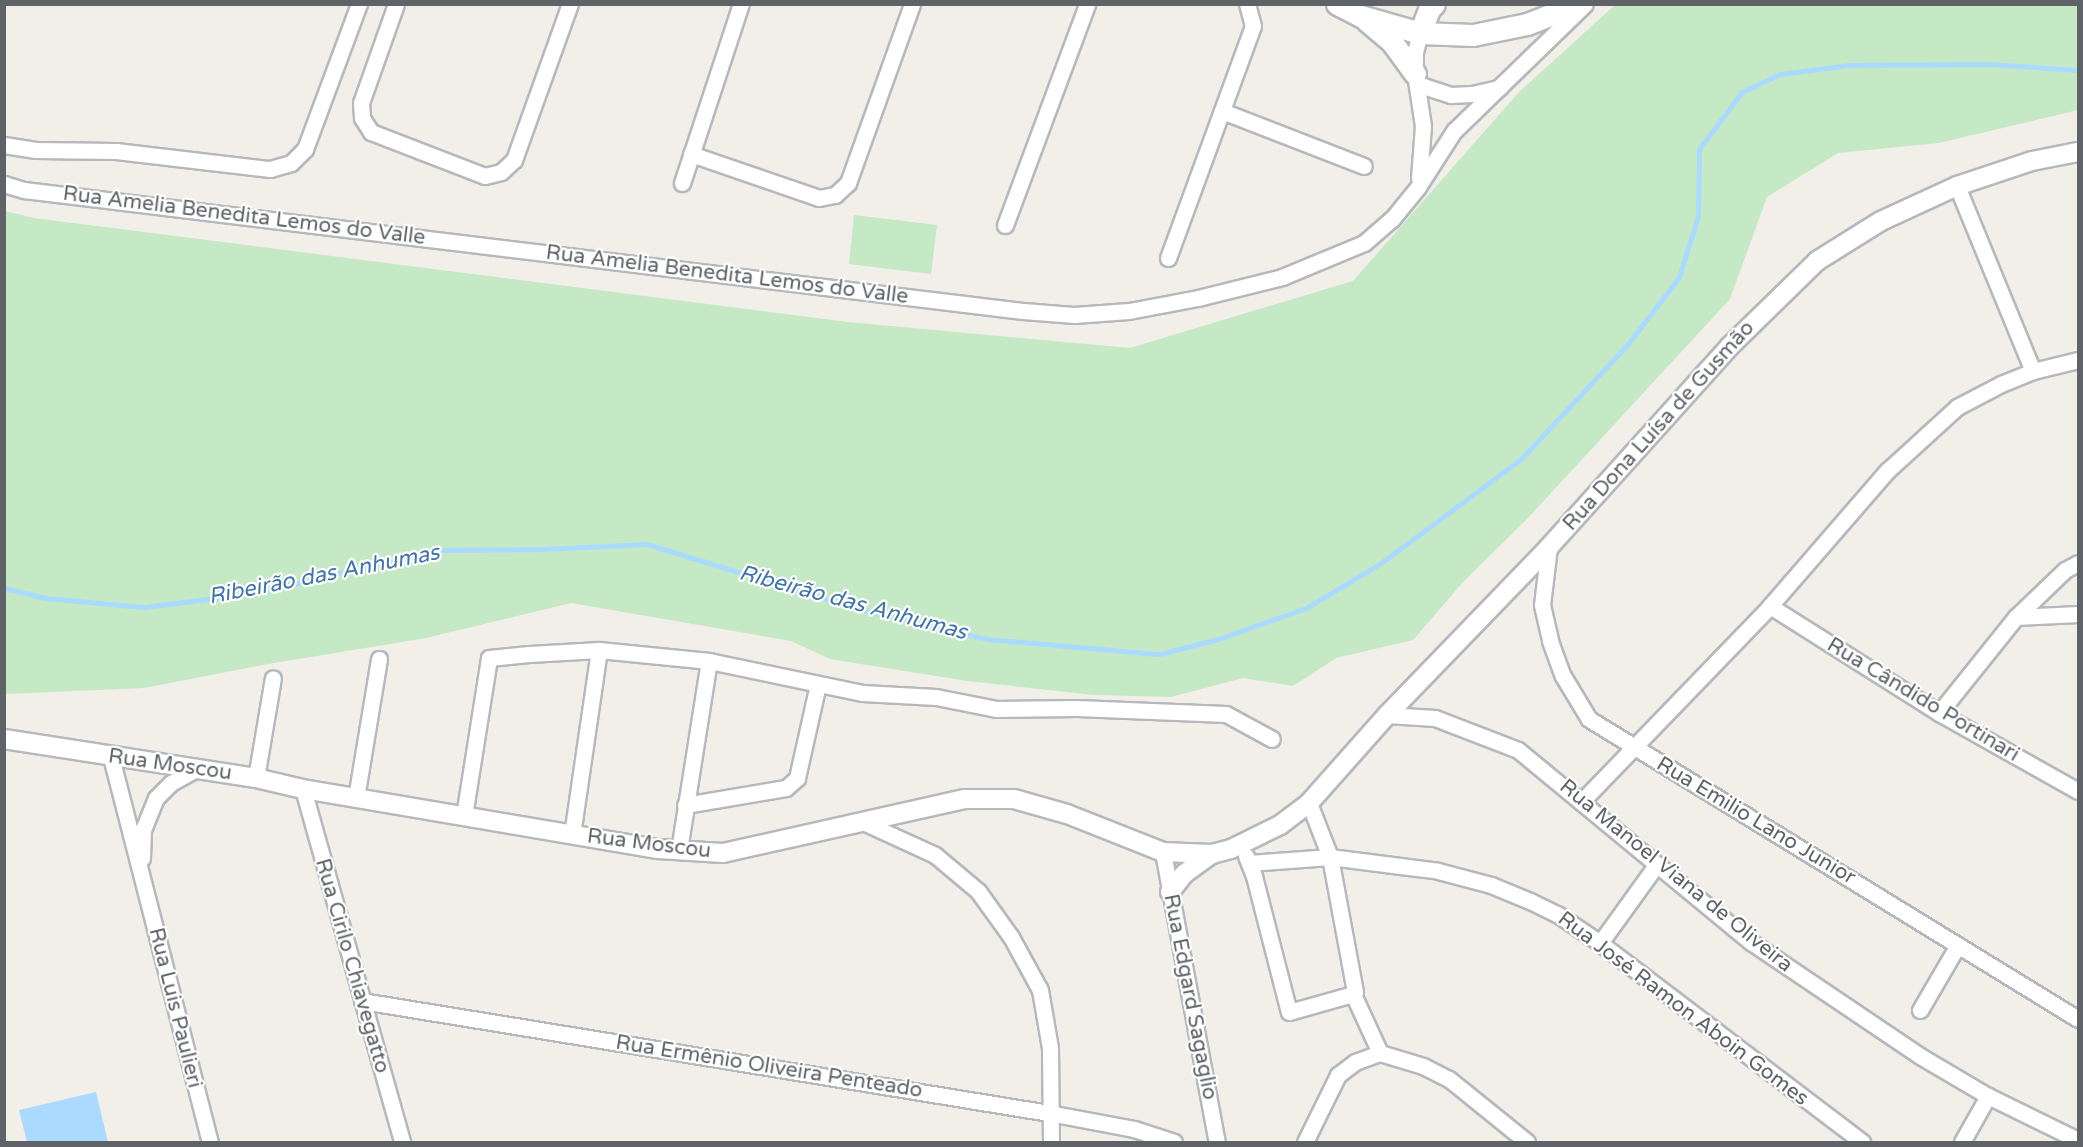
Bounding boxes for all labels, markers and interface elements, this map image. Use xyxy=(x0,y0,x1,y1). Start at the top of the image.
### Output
street label: Rua Amelia Benedita Lemos do Valle xyxy=(61,181,427,251)
street label: Rua Amelia Benedita Lemos do Valle xyxy=(544,240,910,310)
street label: Rua Dona Luísa de Gusmão xyxy=(1558,316,1760,536)
water label: Ribeirão das Anhumas xyxy=(206,540,442,610)
water label: Ribeirão das Anhumas xyxy=(736,560,970,646)
street label: Rua Cândido Portinari xyxy=(1822,633,2024,767)
street label: Rua Moscou xyxy=(107,744,233,786)
street label: Rua Emilio Lano Junior xyxy=(1652,752,1860,890)
street label: Rua Manoel Viana de Oliveira xyxy=(1554,774,1798,978)
street label: Rua Moscou xyxy=(586,824,712,864)
street label: Rua Cirilo Chiavegatto xyxy=(309,856,395,1076)
street label: Rua Edgard Sagaglio xyxy=(1158,892,1222,1102)
street label: Rua José Ramon Aboin Gomes xyxy=(1553,907,1813,1111)
street label: Rua Luis Paulieri xyxy=(143,925,207,1091)
street label: Rua Ermênio Oliveira Penteado xyxy=(614,1030,924,1104)

